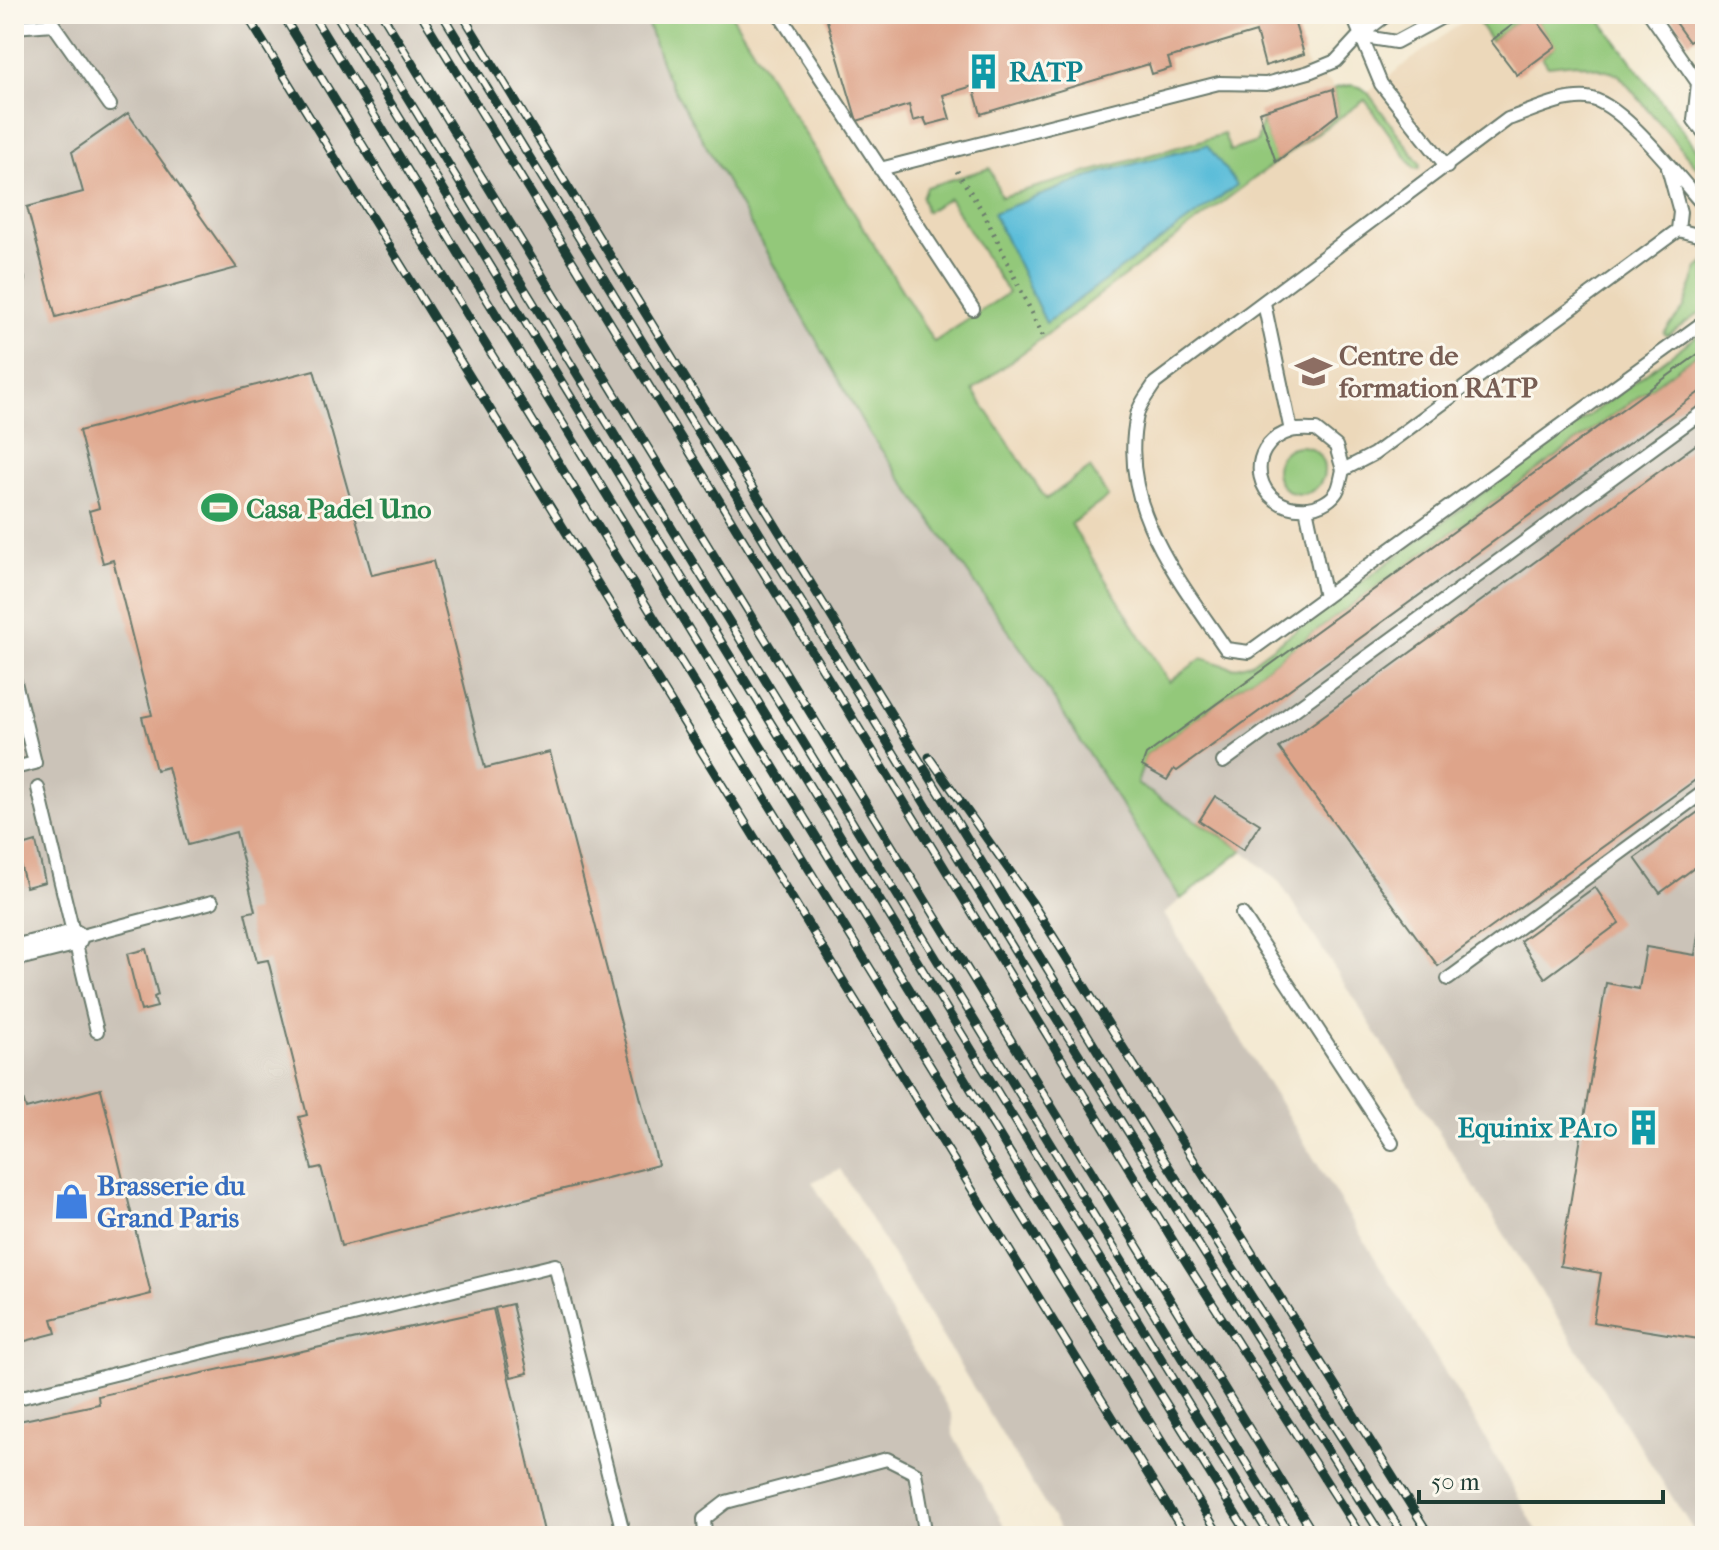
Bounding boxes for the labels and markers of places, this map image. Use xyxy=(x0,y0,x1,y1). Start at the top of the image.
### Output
building icon: RATP xyxy=(964,52,1002,90)
place label: RATP xyxy=(1009,55,1083,88)
place label: Centre de formation RATP xyxy=(1338,339,1538,404)
school or university icon: Centre de formation RATP xyxy=(1294,352,1332,390)
sports icon: Casa Padel Uno xyxy=(201,489,239,527)
place label: Casa Padel Uno xyxy=(246,492,431,525)
building icon: Equinix PA10 xyxy=(1625,1108,1663,1146)
place label: Equinix PA10 xyxy=(1458,1111,1618,1144)
place label: Brasserie du Grand Paris xyxy=(97,1169,246,1234)
shop icon: Brasserie du Grand Paris xyxy=(52,1182,90,1220)

